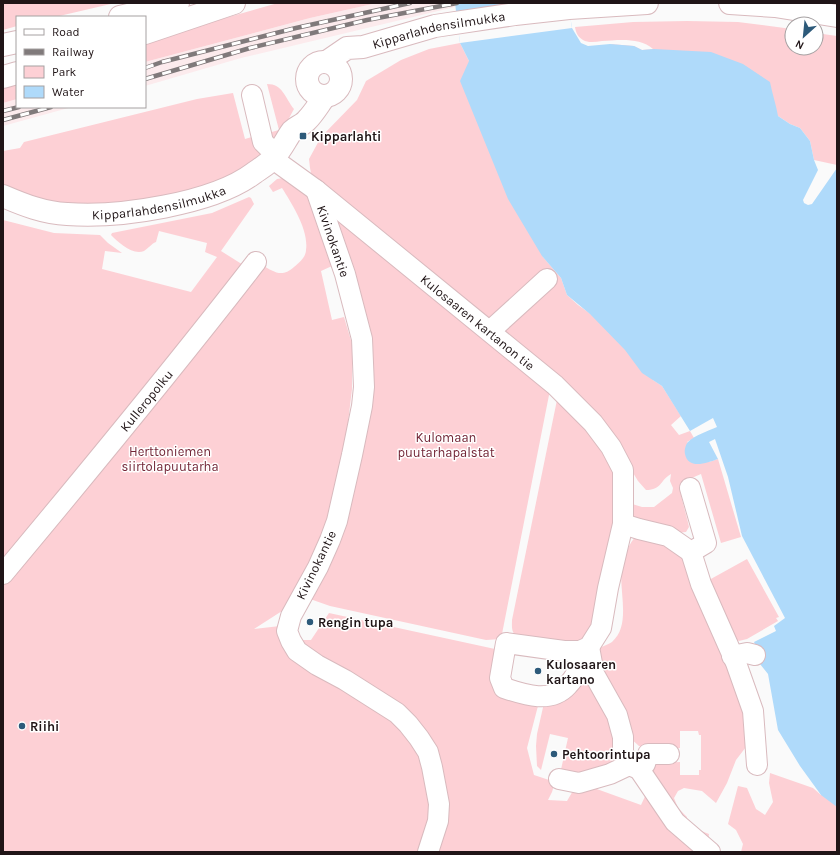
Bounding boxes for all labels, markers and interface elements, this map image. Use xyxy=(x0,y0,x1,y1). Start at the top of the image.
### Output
street label: Kipparlahdensilmukka xyxy=(370,8,506,51)
legend xyxy=(16,16,146,108)
north arrow xyxy=(784,16,824,56)
text: Road xyxy=(52,25,80,39)
text: N xyxy=(793,37,806,52)
text: Railway xyxy=(52,45,94,59)
text: Park xyxy=(52,65,77,79)
text: Water xyxy=(52,85,85,99)
place label: Kipparlahti xyxy=(311,129,381,144)
marker: Kipparlahti xyxy=(298,131,308,141)
street label: Kipparlahdensilmukka xyxy=(92,182,228,222)
street label: Kivinokantie xyxy=(314,203,353,279)
street label: Kulosaaren kartanon tie xyxy=(418,271,538,373)
street label: Kulleropolku xyxy=(117,367,176,434)
park label: Kulomaan puutarhapalstat xyxy=(397,430,495,460)
park label: Herttoniemen siirtolapuutarha xyxy=(121,444,219,474)
street label: Kivinokantie xyxy=(293,528,339,602)
place label: Rengin tupa xyxy=(318,615,393,630)
marker: Rengin tupa xyxy=(305,617,315,627)
place label: Kulosaaren kartano xyxy=(546,657,616,687)
marker: Kulosaaren kartano xyxy=(533,666,543,676)
place label: Riihi xyxy=(30,719,59,734)
marker: Riihi xyxy=(17,721,27,731)
place label: Pehtoorintupa xyxy=(562,747,651,762)
marker: Pehtoorintupa xyxy=(549,749,559,759)

